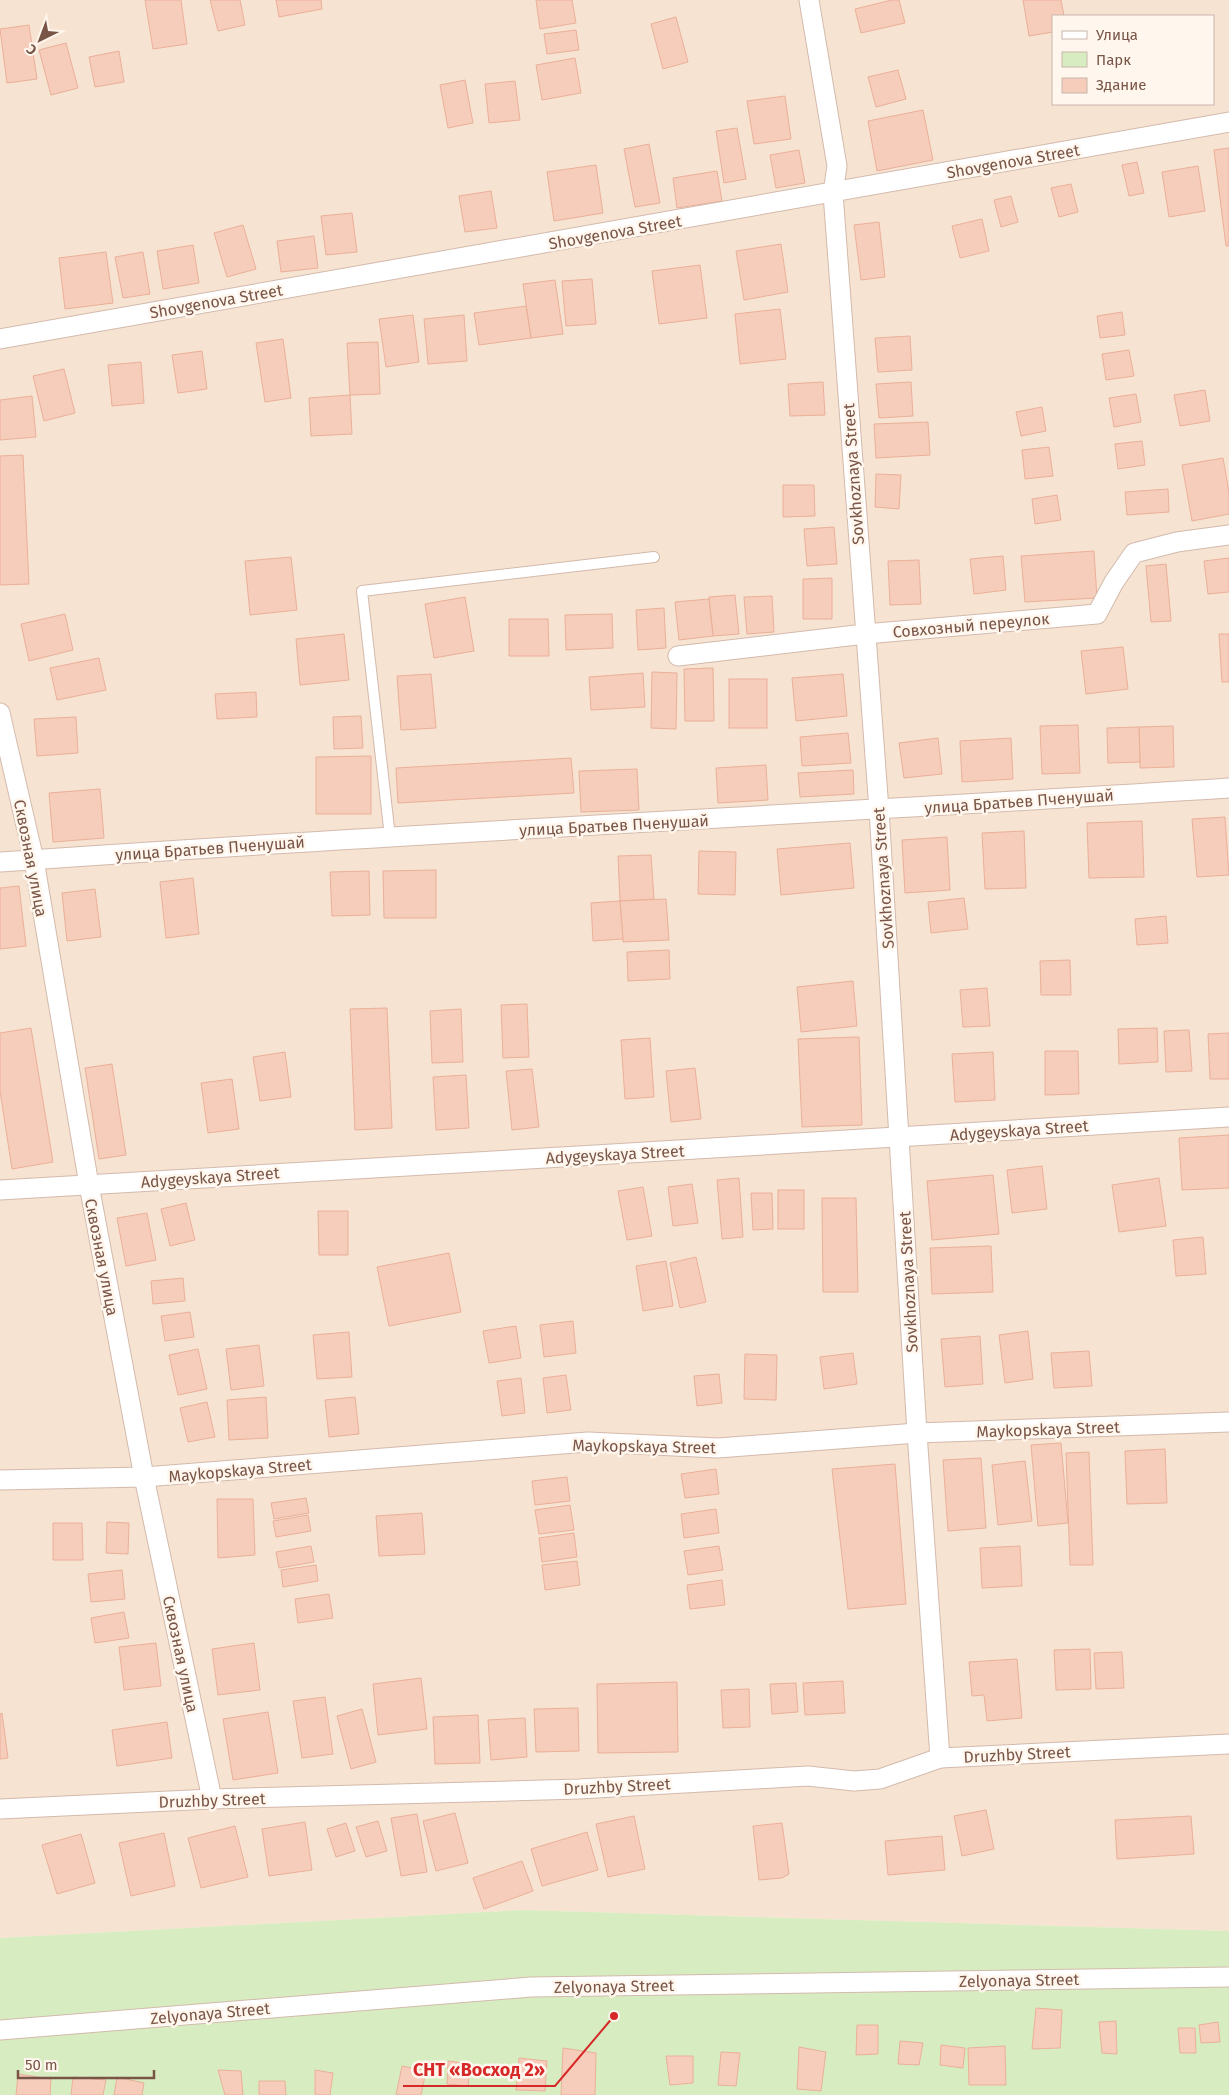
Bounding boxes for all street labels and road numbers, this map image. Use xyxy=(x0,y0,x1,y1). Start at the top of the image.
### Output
street label: Shovgenova Street xyxy=(945,140,1081,183)
street label: Shovgenova Street xyxy=(547,211,683,254)
street label: Shovgenova Street xyxy=(148,280,284,323)
street label: Sovkhoznaya Street xyxy=(839,403,868,545)
street label: Совхозный переулок xyxy=(892,609,1051,642)
street label: улица Братьев Пченушай xyxy=(924,785,1114,818)
street label: Сквозная улица xyxy=(10,798,51,918)
street label: Sovkhoznaya Street xyxy=(869,807,898,949)
street label: улица Братьев Пченушай xyxy=(519,811,709,840)
street label: улица Братьев Пченушай xyxy=(115,832,305,865)
street label: Adygeyskaya Street xyxy=(949,1116,1089,1145)
street label: Adygeyskaya Street xyxy=(545,1141,685,1168)
street label: Adygeyskaya Street xyxy=(140,1163,280,1192)
street label: Сквозная улица xyxy=(81,1197,122,1317)
street label: Sovkhoznaya Street xyxy=(895,1211,922,1353)
street label: Maykopskaya Street xyxy=(976,1417,1120,1441)
street label: Maykopskaya Street xyxy=(572,1436,716,1457)
street label: Maykopskaya Street xyxy=(168,1455,313,1486)
street label: Сквозная улица xyxy=(159,1594,202,1714)
street label: Druzhby Street xyxy=(963,1742,1071,1767)
street label: Druzhby Street xyxy=(563,1774,671,1799)
street label: Druzhby Street xyxy=(158,1789,266,1812)
street label: Zelyonaya Street xyxy=(959,1970,1079,1991)
street label: Zelyonaya Street xyxy=(554,1976,674,1997)
street label: Zelyonaya Street xyxy=(149,1999,271,2028)

